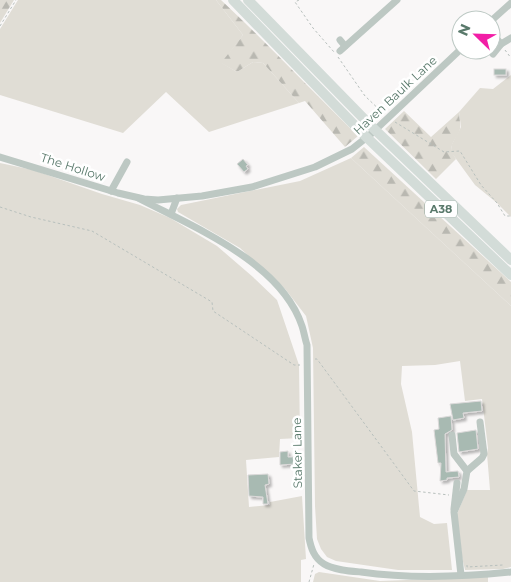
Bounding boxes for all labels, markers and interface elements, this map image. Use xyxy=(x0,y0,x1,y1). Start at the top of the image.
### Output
north arrow xyxy=(451,10,501,60)
text: N xyxy=(454,21,475,39)
street label: Haven Baulk Lane xyxy=(350,52,440,138)
street label: The Hollow xyxy=(39,150,108,185)
road number: A38 xyxy=(425,200,457,218)
street label: Staker Lane xyxy=(289,418,305,488)

